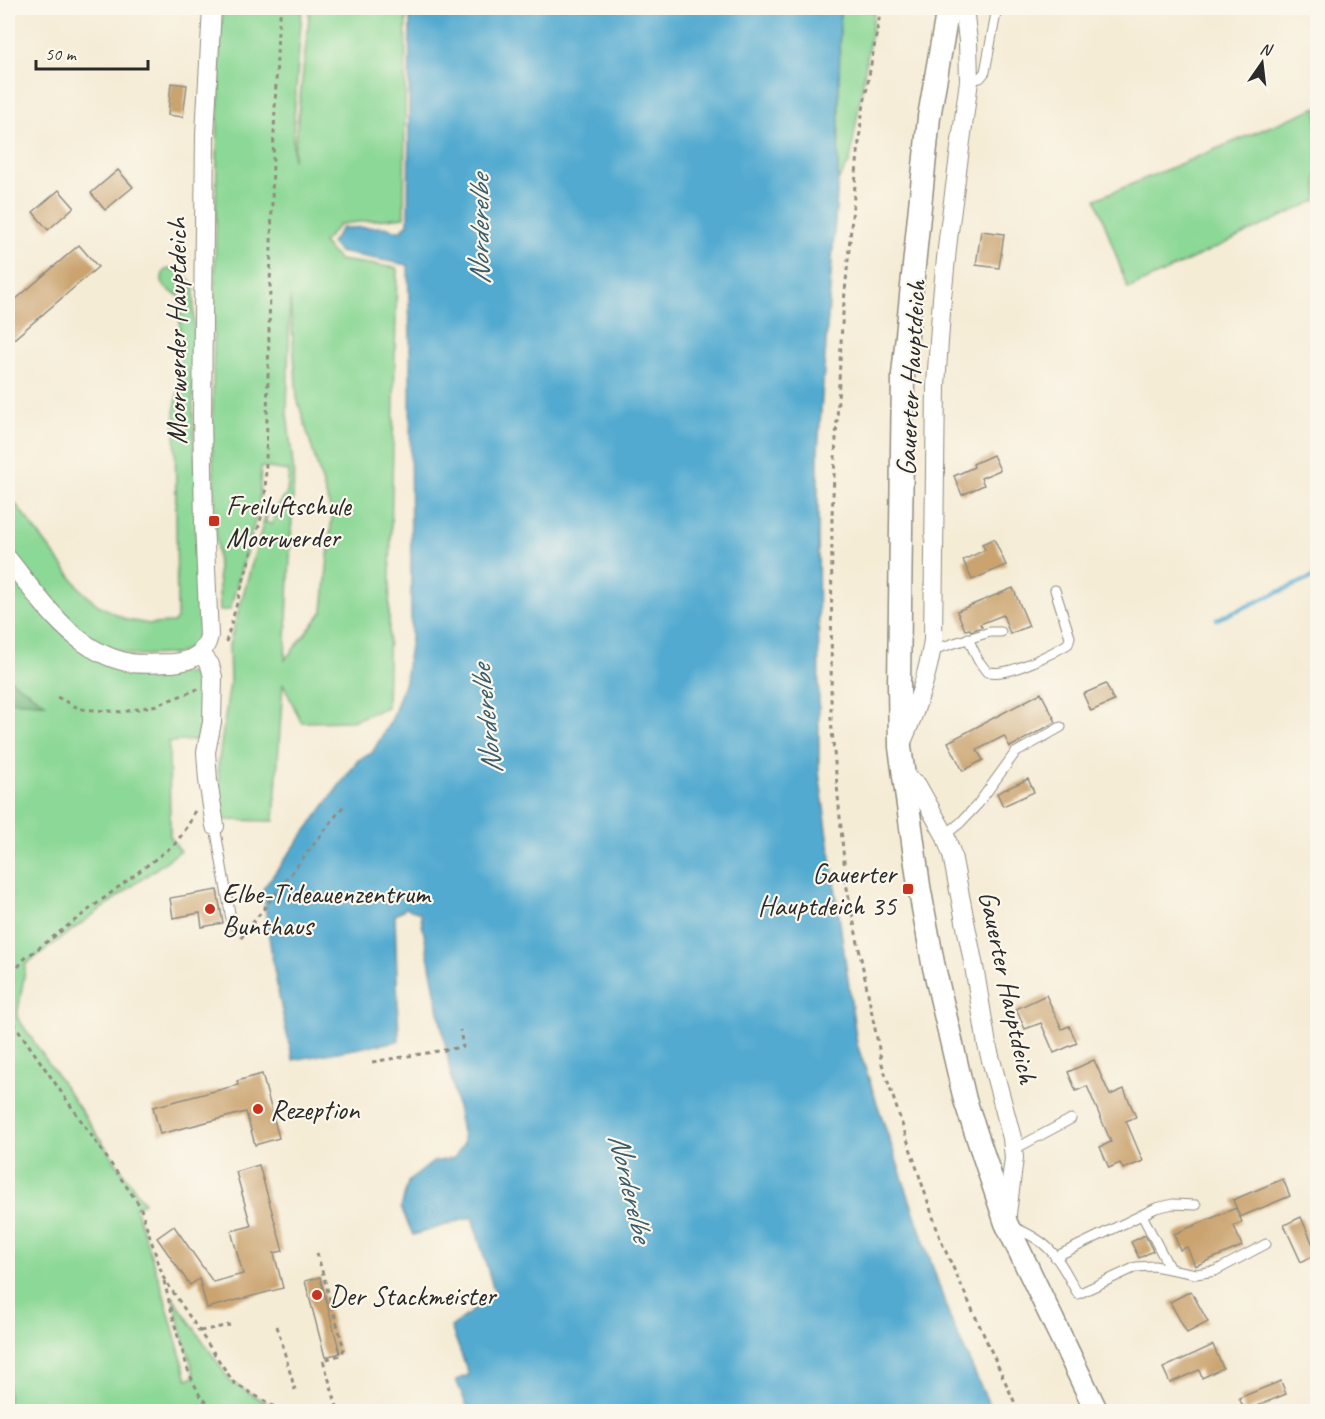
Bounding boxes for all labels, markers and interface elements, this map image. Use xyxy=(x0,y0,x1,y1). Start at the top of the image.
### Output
scale bar xyxy=(36,33,148,71)
north arrow xyxy=(1232,33,1292,93)
text: N xyxy=(1258,39,1276,61)
text: 50 m xyxy=(45,43,78,65)
water label: Norderelbe xyxy=(460,171,498,285)
street label: Moorwerder Hauptdeich xyxy=(159,216,194,444)
street label: Gauerter Hauptdeich xyxy=(888,278,933,477)
place label: Freiluftschule Moorwerder xyxy=(226,488,353,555)
marker: Freiluftschule Moorwerder xyxy=(207,514,221,528)
water label: Norderelbe xyxy=(461,659,511,776)
place label: Gauerter Hauptdeich 35 xyxy=(758,856,898,923)
place label: Elbe-Tideauenzentrum Bunthaus xyxy=(222,876,432,943)
marker: Gauerter Hauptdeich 35 xyxy=(901,882,915,896)
street label: Gauerter Hauptdeich xyxy=(971,888,1046,1088)
marker: Elbe-Tideauenzentrum Bunthaus xyxy=(203,902,217,916)
place label: Rezeption xyxy=(270,1092,361,1127)
marker: Rezeption xyxy=(251,1102,265,1116)
water label: Norderelbe xyxy=(600,1129,663,1249)
place label: Der Stackmeister xyxy=(329,1278,498,1313)
marker: Der Stackmeister xyxy=(310,1288,324,1302)

